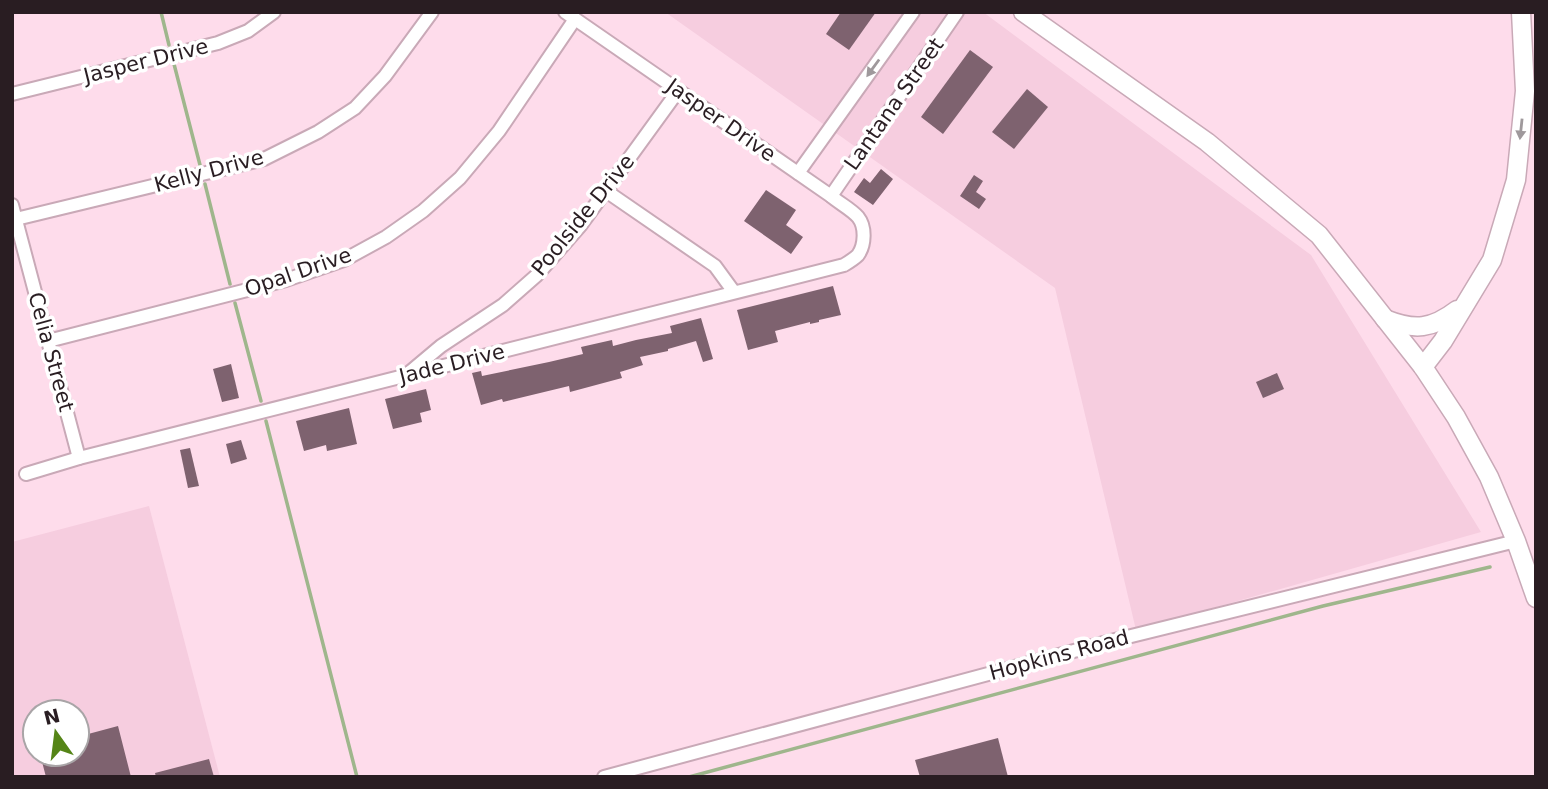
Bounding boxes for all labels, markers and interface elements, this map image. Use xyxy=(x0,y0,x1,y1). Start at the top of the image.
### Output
street label: Lantana Street xyxy=(840,33,948,175)
street label: Jasper Drive xyxy=(79,34,211,89)
one-way arrow xyxy=(866,59,880,77)
street label: Jasper Drive xyxy=(660,72,780,166)
one-way arrow xyxy=(1515,118,1526,140)
street label: Kelly Drive xyxy=(152,145,266,197)
street label: Poolside Drive xyxy=(527,149,639,281)
street label: Opal Drive xyxy=(242,243,354,301)
street label: Celia Street xyxy=(24,290,78,414)
street label: Jade Drive xyxy=(395,339,507,389)
street label: Hopkins Road xyxy=(987,625,1131,685)
north arrow xyxy=(21,698,91,768)
text: N xyxy=(42,704,62,729)

